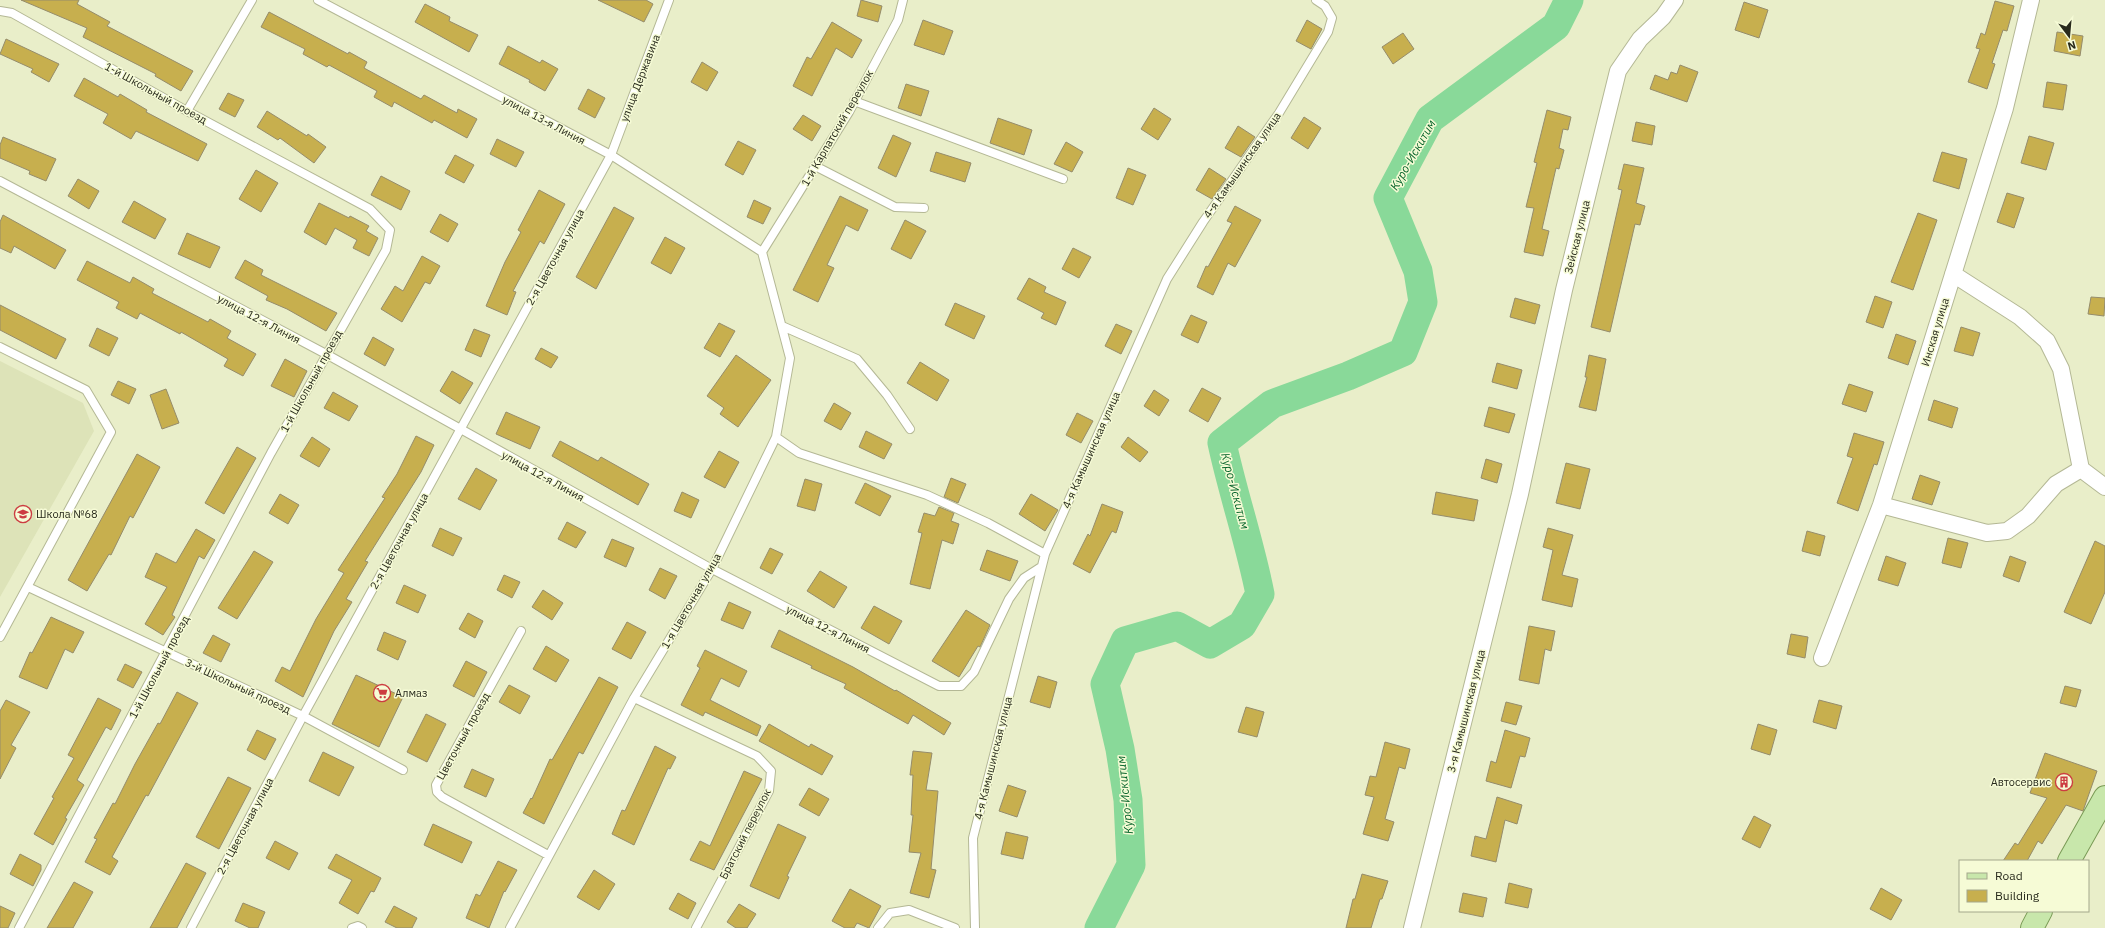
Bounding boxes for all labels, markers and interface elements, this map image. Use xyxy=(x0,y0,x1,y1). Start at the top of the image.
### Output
north arrow xyxy=(2049,16,2089,56)
street label: улица Державина xyxy=(617,32,663,124)
text: N xyxy=(2066,38,2078,53)
street label: 1-й Школьный проезд xyxy=(102,59,210,127)
street label: 1-й Карпатский переулок xyxy=(798,67,876,189)
street label: улица 13-я Линия xyxy=(500,92,588,148)
street label: 4-я Камышинская улица xyxy=(1200,109,1284,221)
water label: Куро-Искитим xyxy=(1386,117,1439,193)
street label: Зейская улица xyxy=(1561,199,1593,275)
street label: 2-я Цветочная улица xyxy=(523,206,587,308)
street label: улица 12-я Линия xyxy=(215,291,303,347)
street label: Инская улица xyxy=(1918,296,1952,368)
street label: 1-й Школьный проезд xyxy=(277,327,345,435)
street label: 4-я Камышинская улица xyxy=(1059,389,1123,510)
street label: улица 12-я Линия xyxy=(499,448,587,504)
water label: Куро-Искитим xyxy=(1218,451,1253,531)
street label: 2-я Цветочная улица xyxy=(367,490,431,592)
school or university icon: Школа №68 xyxy=(13,504,33,524)
place label: Школа №68 xyxy=(36,507,98,521)
street label: 1-я Цветочная улица xyxy=(658,551,724,651)
street label: улица 12-я Линия xyxy=(784,602,872,656)
street label: 1-й Школьный проезд xyxy=(126,613,192,721)
street label: 3-я Камышинская улица xyxy=(1444,648,1488,774)
street label: 3-й Школьный проезд xyxy=(183,655,293,717)
supermarket icon: Алмаз xyxy=(372,683,392,703)
place label: Алмаз xyxy=(395,686,427,700)
street label: Цветочный проезд xyxy=(433,690,493,782)
street label: 4-я Камышинская улица xyxy=(971,695,1015,821)
water label: Куро-Искитим xyxy=(1113,755,1136,835)
building icon: Автосервис xyxy=(2054,772,2074,792)
street label: 2-я Цветочная улица xyxy=(213,775,277,877)
place label: Автосервис xyxy=(1991,775,2051,789)
street label: Братский переулок xyxy=(716,786,774,882)
legend xyxy=(1959,860,2089,912)
text: Road xyxy=(1995,868,2023,883)
text: Building xyxy=(1995,888,2040,903)

